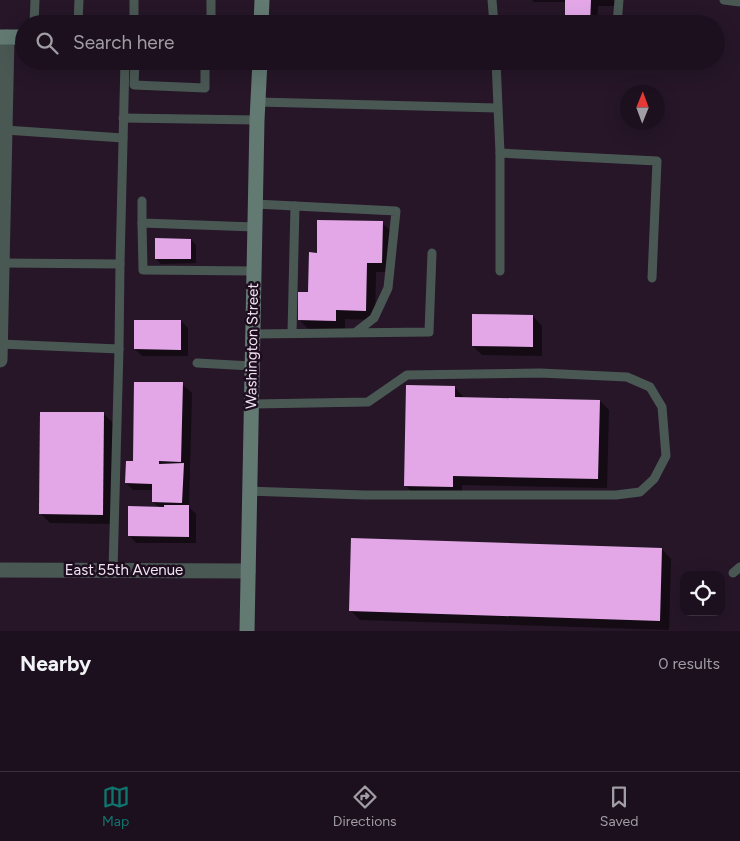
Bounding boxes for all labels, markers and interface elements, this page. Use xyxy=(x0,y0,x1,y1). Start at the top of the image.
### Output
search box xyxy=(15,15,725,70)
icon: search xyxy=(33,29,61,57)
text: Search here xyxy=(73,31,175,54)
north arrow xyxy=(620,85,665,130)
street label: Washington Street xyxy=(242,283,262,409)
street label: East 55th Avenue xyxy=(65,561,183,579)
map controls xyxy=(680,571,725,616)
button: locate xyxy=(680,571,725,616)
text: Nearby xyxy=(20,651,91,676)
text: 0 results xyxy=(658,654,720,673)
tab: Map xyxy=(102,783,130,830)
tab: Directions xyxy=(333,783,397,830)
tab: Saved xyxy=(600,783,638,830)

